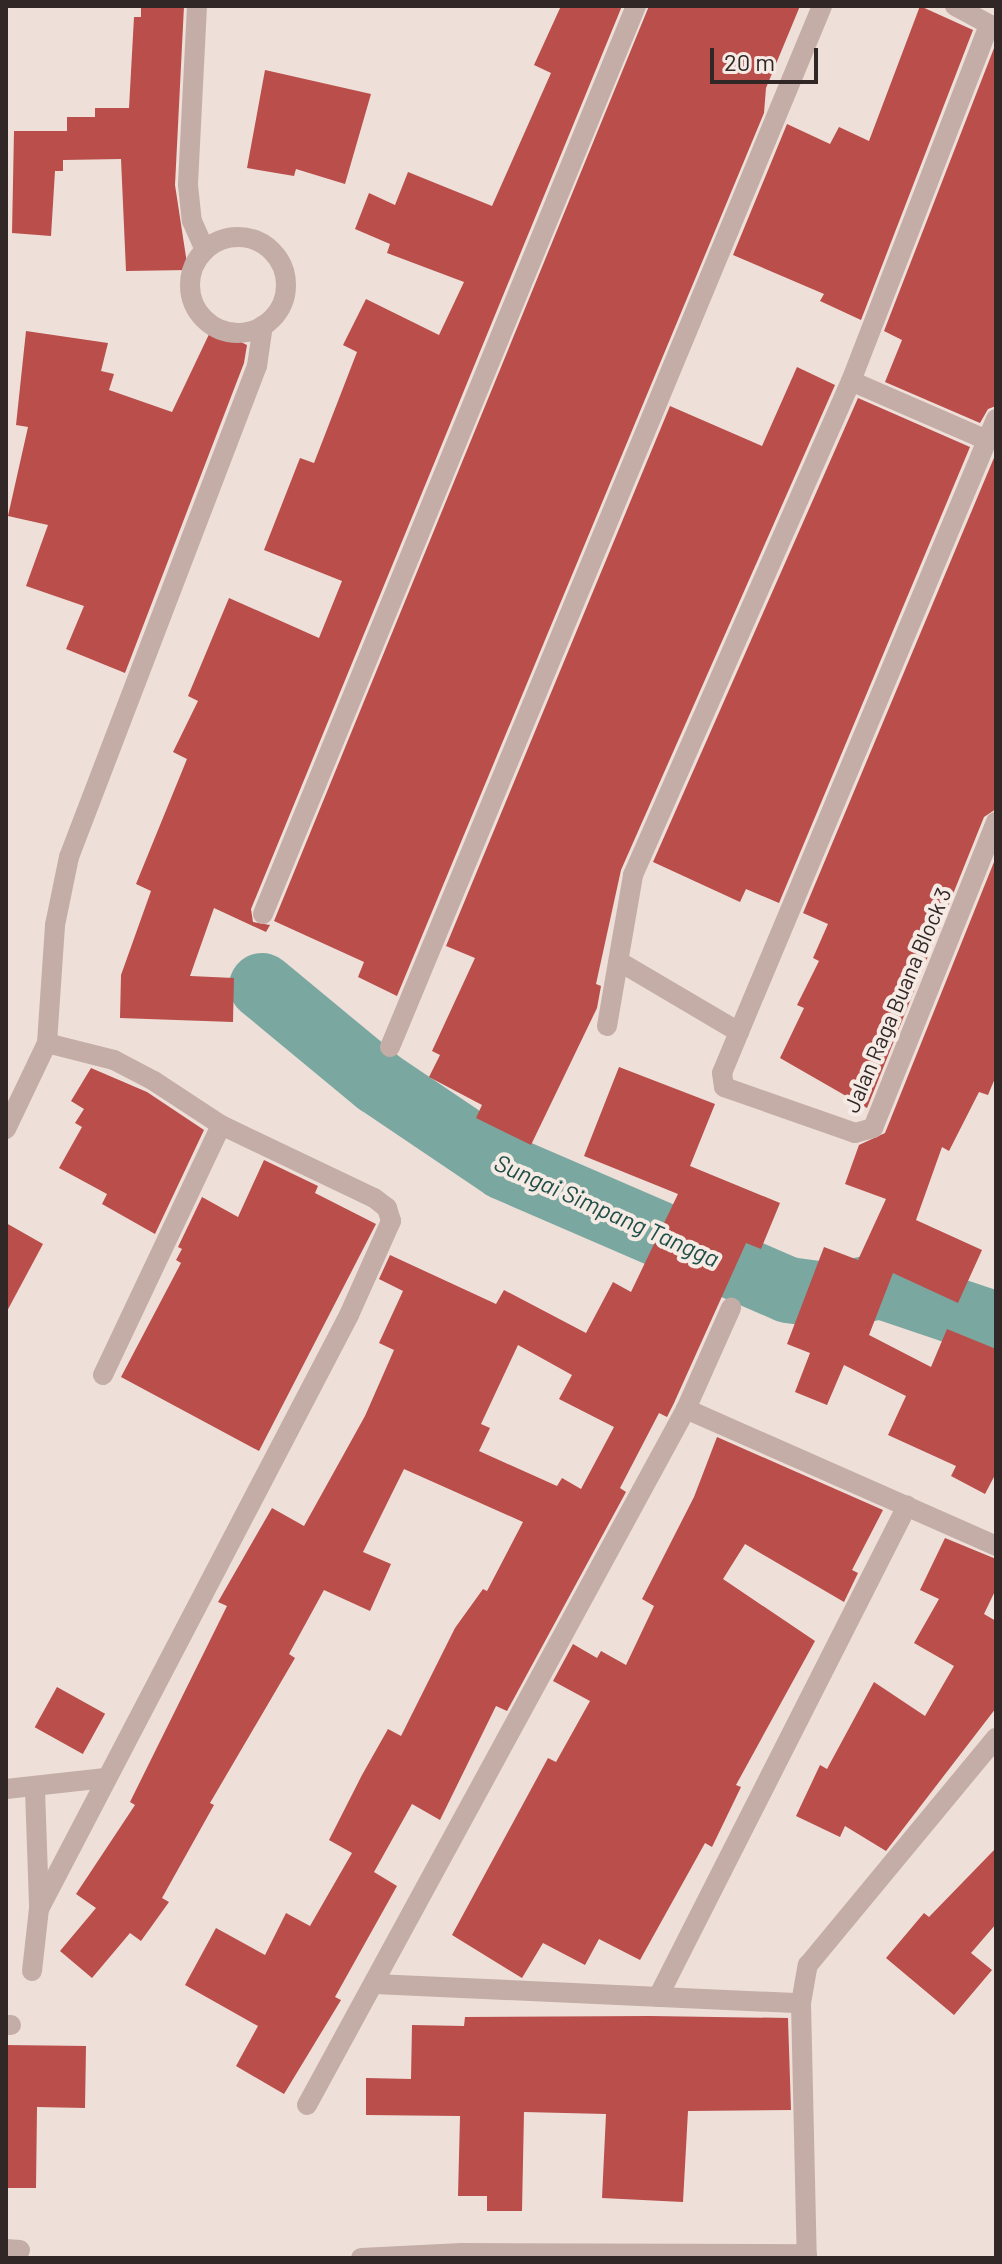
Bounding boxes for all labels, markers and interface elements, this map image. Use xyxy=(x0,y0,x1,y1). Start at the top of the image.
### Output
scale bar xyxy=(714,32,822,82)
text: 20 m xyxy=(724,47,775,76)
street label: Jalan Raga Buana Block 3 xyxy=(838,884,956,1116)
water label: Sungai Simpang Tangga xyxy=(490,1147,724,1273)

